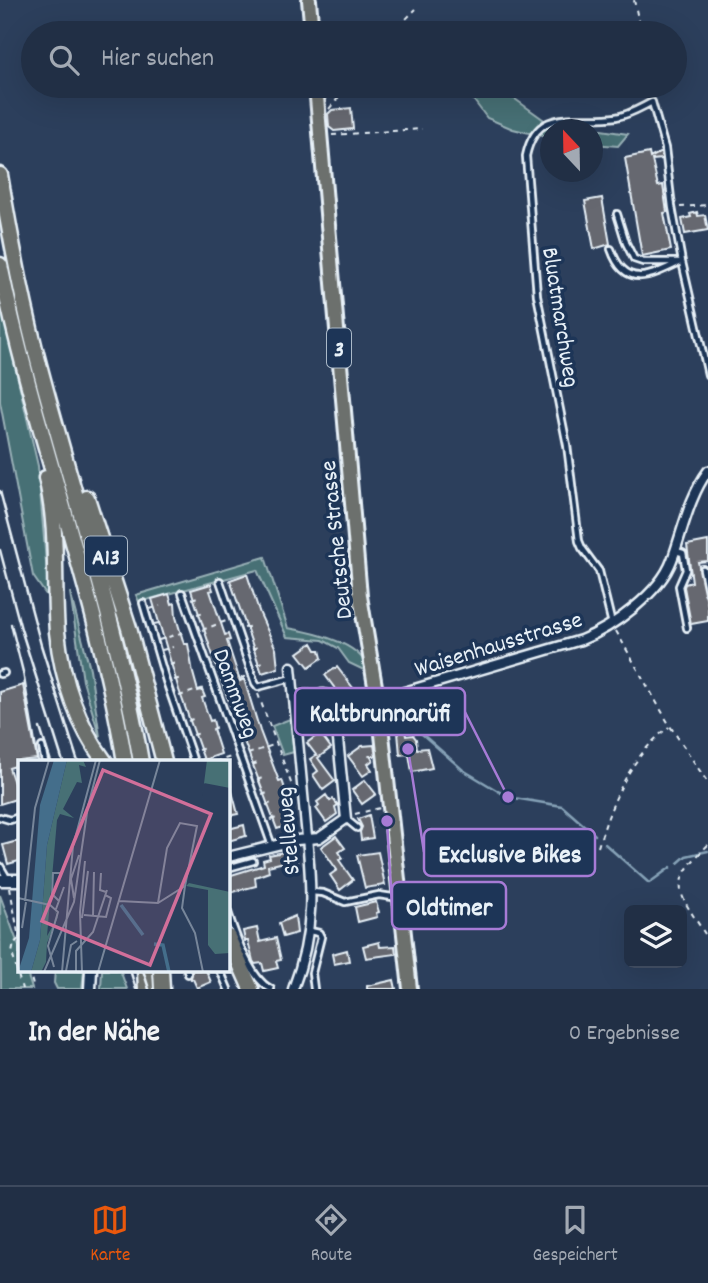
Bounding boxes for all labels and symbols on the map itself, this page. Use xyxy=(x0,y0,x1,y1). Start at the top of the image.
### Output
north arrow xyxy=(540,119,603,182)
street label: Bluatmarchweg xyxy=(531,245,587,390)
road number: 3 xyxy=(327,328,351,368)
street label: Deutsche Strasse xyxy=(313,459,363,621)
road number: A13 xyxy=(85,536,127,576)
street label: Waisenhausstrasse xyxy=(411,604,587,688)
street label: Dammweg xyxy=(202,644,266,744)
callout: Kaltbrunnarüfi xyxy=(295,688,465,735)
text: Kaltbrunnarüfi xyxy=(309,697,451,734)
inset map xyxy=(18,760,229,972)
street label: Stelleweg xyxy=(269,785,311,876)
callout: Exclusive Bikes xyxy=(424,829,595,876)
text: Exclusive Bikes xyxy=(438,838,582,875)
callout: Oldtimer xyxy=(392,882,506,929)
text: Oldtimer xyxy=(406,891,493,928)

